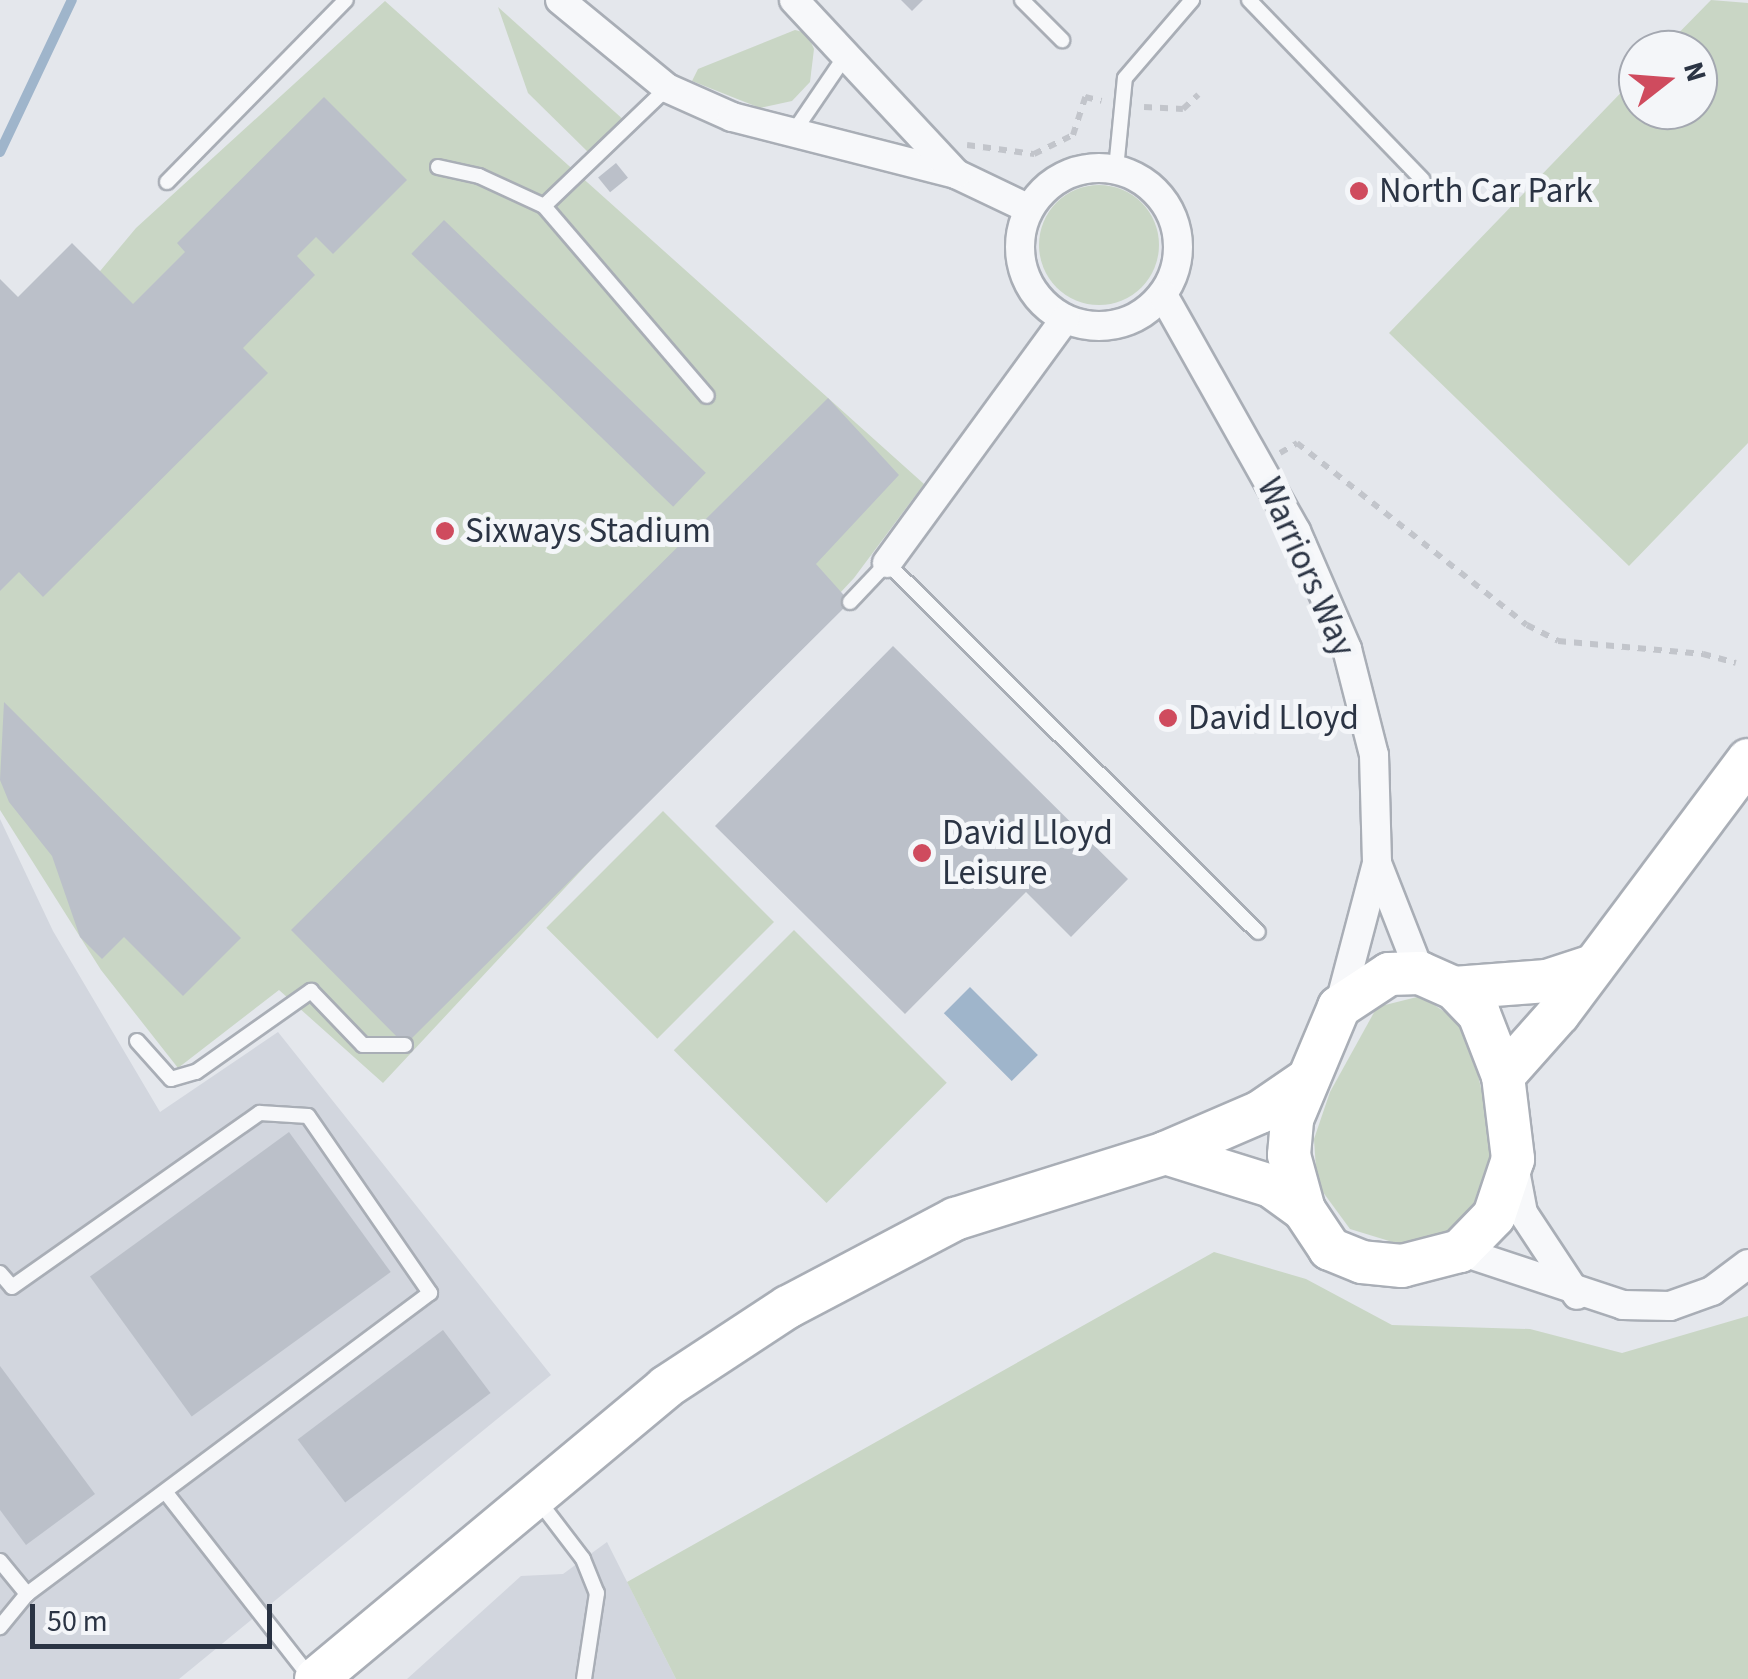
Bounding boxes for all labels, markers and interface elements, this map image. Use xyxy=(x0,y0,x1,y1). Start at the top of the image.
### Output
north arrow xyxy=(1618,30,1718,130)
text: N xyxy=(1673,57,1717,87)
place label: North Car Park xyxy=(1379,170,1593,212)
marker: North Car Park xyxy=(1348,180,1370,202)
street label: Warriors Way xyxy=(1248,471,1364,663)
place label: Sixways Stadium xyxy=(465,510,711,552)
marker: Sixways Stadium xyxy=(434,520,456,542)
place label: David Lloyd xyxy=(1188,697,1359,739)
marker: David Lloyd xyxy=(1157,707,1179,729)
place label: David Lloyd Leisure xyxy=(942,812,1113,894)
marker: David Lloyd Leisure xyxy=(911,842,933,864)
scale bar xyxy=(35,1584,278,1646)
text: 50 m xyxy=(47,1600,108,1643)

